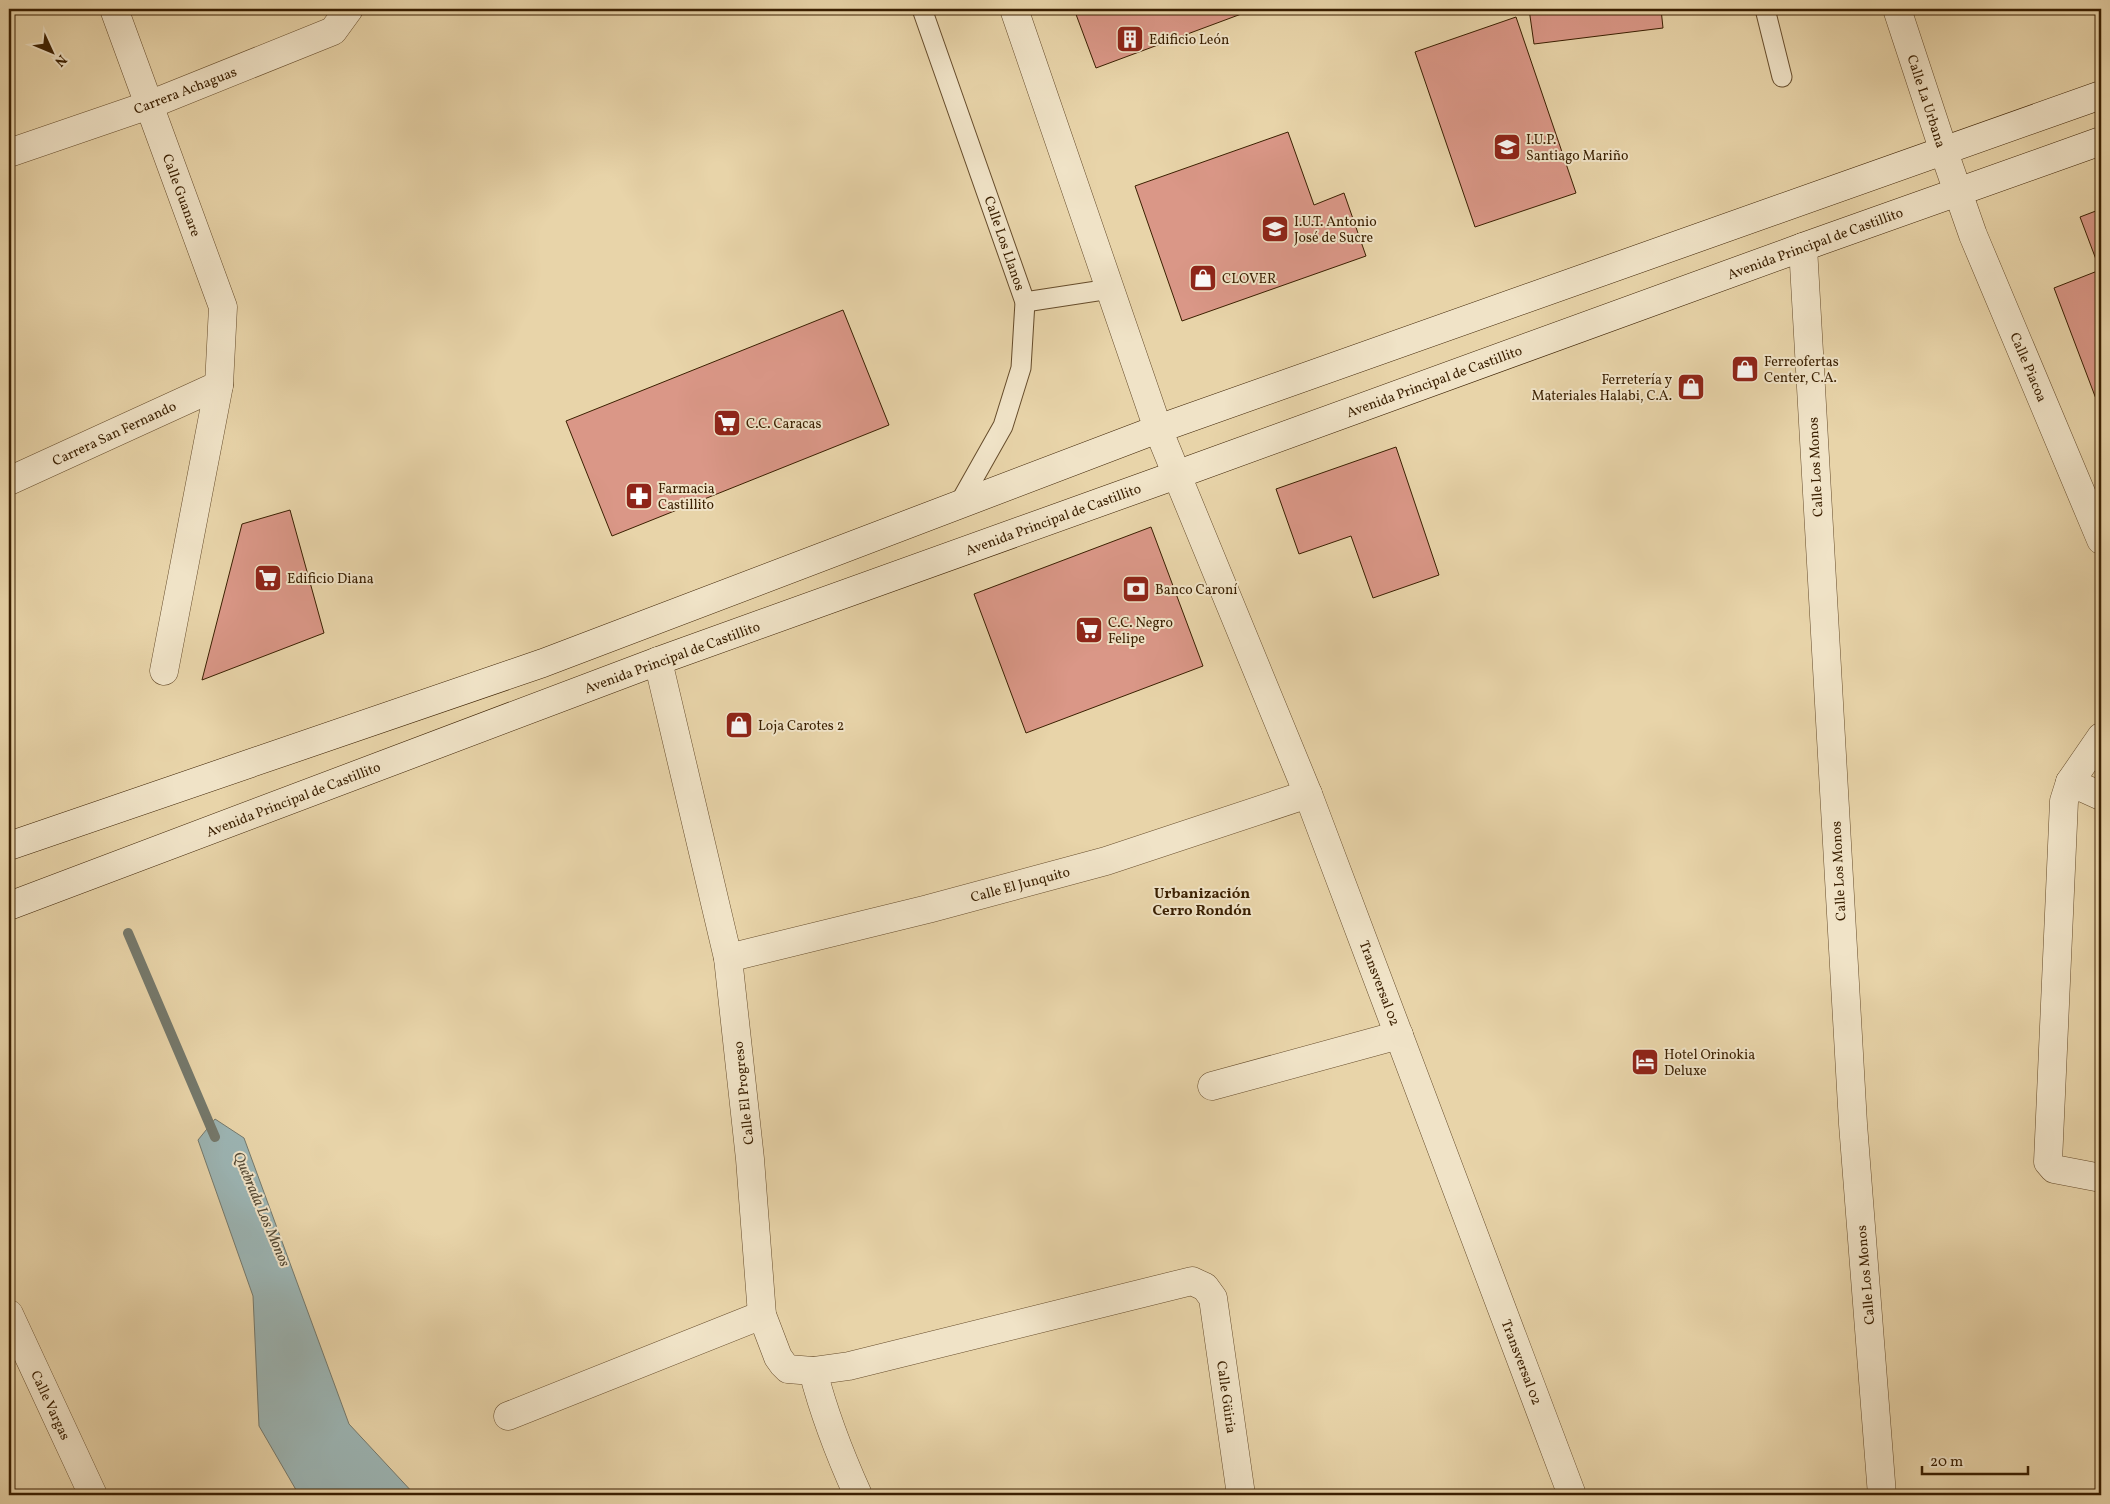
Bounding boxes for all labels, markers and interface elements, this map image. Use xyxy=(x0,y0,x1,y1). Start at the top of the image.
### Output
building icon: Edificio León xyxy=(1115,24,1145,54)
north arrow xyxy=(28,28,78,78)
place label: Edificio León xyxy=(1149,31,1229,50)
text: N xyxy=(50,50,71,70)
street label: Calle La Urbana xyxy=(1902,52,1950,150)
street label: Carrera Achaguas xyxy=(131,63,240,120)
place label: I.U.P. Santiago Mariño xyxy=(1526,131,1628,166)
school or university icon: I.U.P. Santiago Mariño xyxy=(1492,132,1522,162)
street label: Calle Guanare xyxy=(157,151,204,240)
street label: Calle Los Llanos xyxy=(979,194,1029,293)
street label: Avenida Principal de Castillito xyxy=(1725,204,1906,285)
place label: I.U.T. Antonio José de Sucre xyxy=(1294,213,1377,248)
school or university icon: I.U.T. Antonio José de Sucre xyxy=(1260,214,1290,244)
shop icon: CLOVER xyxy=(1188,263,1218,293)
place label: CLOVER xyxy=(1222,270,1277,289)
street label: Calle Piacoa xyxy=(2004,330,2051,405)
street label: Avenida Principal de Castillito xyxy=(1344,342,1525,423)
place label: Ferreofertas Center, C.A. xyxy=(1764,353,1839,388)
shop icon: Ferreofertas Center, C.A. xyxy=(1730,354,1760,384)
place label: Ferretería y Materiales Halabi, C.A. xyxy=(1532,371,1672,406)
shop icon: Ferretería y Materiales Halabi, C.A. xyxy=(1676,372,1706,402)
street label: Carrera San Fernando xyxy=(50,397,180,471)
supermarket icon: C.C. Caracas xyxy=(712,408,742,438)
place label: C.C. Caracas xyxy=(746,415,822,434)
street label: Calle Los Monos xyxy=(1804,416,1829,517)
place label: Farmacia Castillito xyxy=(658,480,715,515)
street label: Avenida Principal de Castillito xyxy=(963,480,1144,561)
pharmacy icon: Farmacia Castillito xyxy=(624,481,654,511)
supermarket icon: Edificio Diana xyxy=(253,563,283,593)
place label: Edificio Diana xyxy=(287,570,374,589)
bank icon: Banco Caroní xyxy=(1121,574,1151,604)
place label: Banco Caroní xyxy=(1155,581,1238,600)
place label: C.C. Negro Felipe xyxy=(1108,614,1173,649)
supermarket icon: C.C. Negro Felipe xyxy=(1074,615,1104,645)
street label: Avenida Principal de Castillito xyxy=(582,618,763,699)
shop icon: Loja Carotes 2 xyxy=(724,710,754,740)
place label: Loja Carotes 2 xyxy=(758,717,844,736)
street label: Avenida Principal de Castillito xyxy=(204,758,384,843)
street label: Calle Los Monos xyxy=(1827,820,1852,921)
street label: Calle El Junquito xyxy=(969,863,1072,908)
district label: Urbanización Cerro Rondón xyxy=(1152,884,1252,922)
street label: Transversal 02 xyxy=(1354,938,1404,1029)
street label: Calle El Progreso xyxy=(730,1040,759,1145)
place label: Hotel Orinokia Deluxe xyxy=(1664,1046,1755,1081)
hotel icon: Hotel Orinokia Deluxe xyxy=(1630,1047,1660,1077)
water label: Quebrada Los Monos xyxy=(227,1149,295,1271)
street label: Calle Los Monos xyxy=(1853,1224,1880,1326)
street label: Transversal 02 xyxy=(1496,1317,1546,1408)
street label: Calle Güiria xyxy=(1211,1360,1240,1435)
street label: Calle Vargas xyxy=(25,1368,74,1444)
scale bar xyxy=(1922,1444,2029,1476)
text: 20 m xyxy=(1930,1452,1963,1473)

